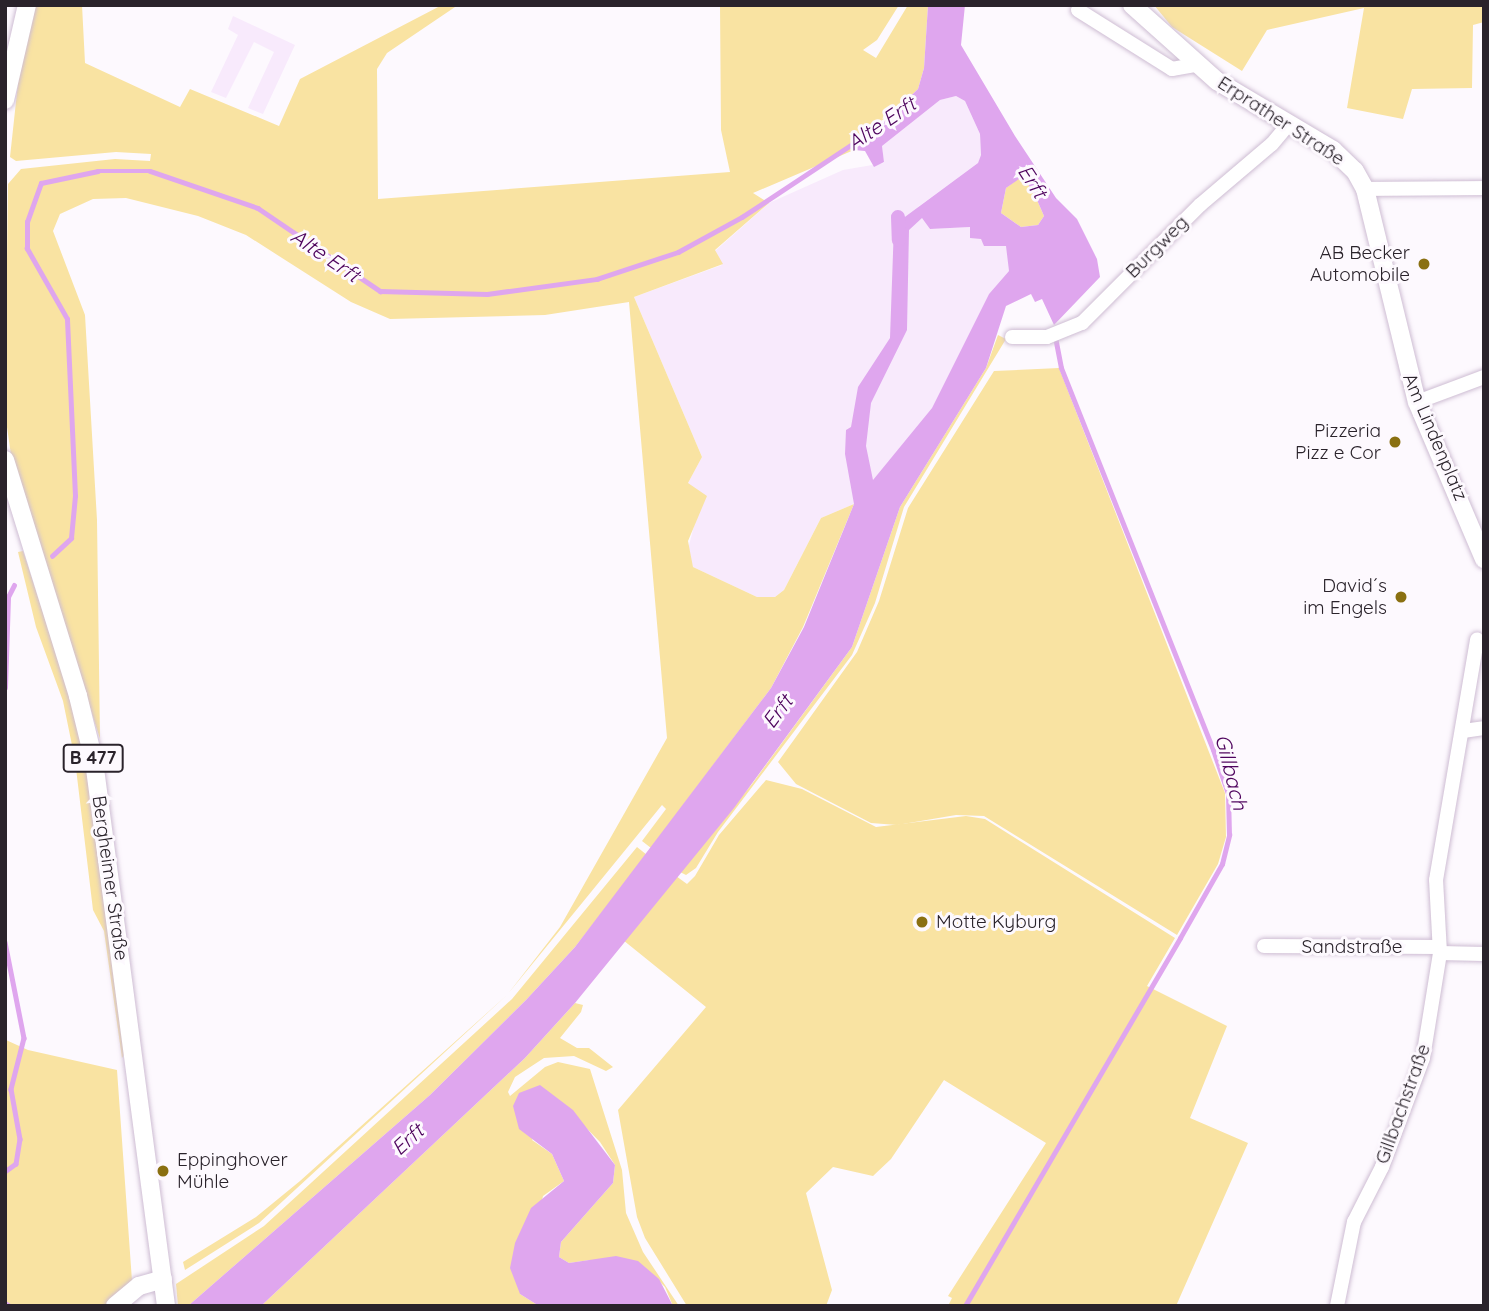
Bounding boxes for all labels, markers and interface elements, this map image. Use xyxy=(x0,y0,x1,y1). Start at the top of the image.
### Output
street label: Erprather Straße xyxy=(1213,72,1349,170)
water label: Alte Erft xyxy=(842,91,920,155)
water label: Erft xyxy=(1013,160,1053,202)
street label: Burgweg xyxy=(1121,211,1193,283)
water label: Alte Erft xyxy=(287,223,365,287)
place label: AB Becker Automobile xyxy=(1310,242,1410,286)
marker: AB Becker Automobile xyxy=(1416,256,1432,272)
street label: Am Lindenplatz xyxy=(1398,370,1472,504)
place label: Pizzeria Pizz e Cor xyxy=(1295,420,1381,464)
marker: Pizzeria Pizz e Cor xyxy=(1387,434,1403,450)
place label: David´s im Engels xyxy=(1303,575,1387,619)
marker: David´s im Engels xyxy=(1393,589,1409,605)
water label: Erft xyxy=(756,690,798,732)
water label: Gillbach xyxy=(1210,732,1254,812)
road number: B 477 xyxy=(62,744,124,772)
street label: Bergheimer Straße xyxy=(87,794,133,962)
place label: Motte Kyburg xyxy=(936,911,1056,933)
marker: Motte Kyburg xyxy=(914,914,930,930)
street label: Sandstraße xyxy=(1302,936,1402,958)
street label: Gillbachstraße xyxy=(1371,1041,1435,1167)
water label: Erft xyxy=(386,1118,428,1160)
place label: Eppinghover Mühle xyxy=(177,1149,288,1193)
marker: Eppinghover Mühle xyxy=(155,1163,171,1179)

